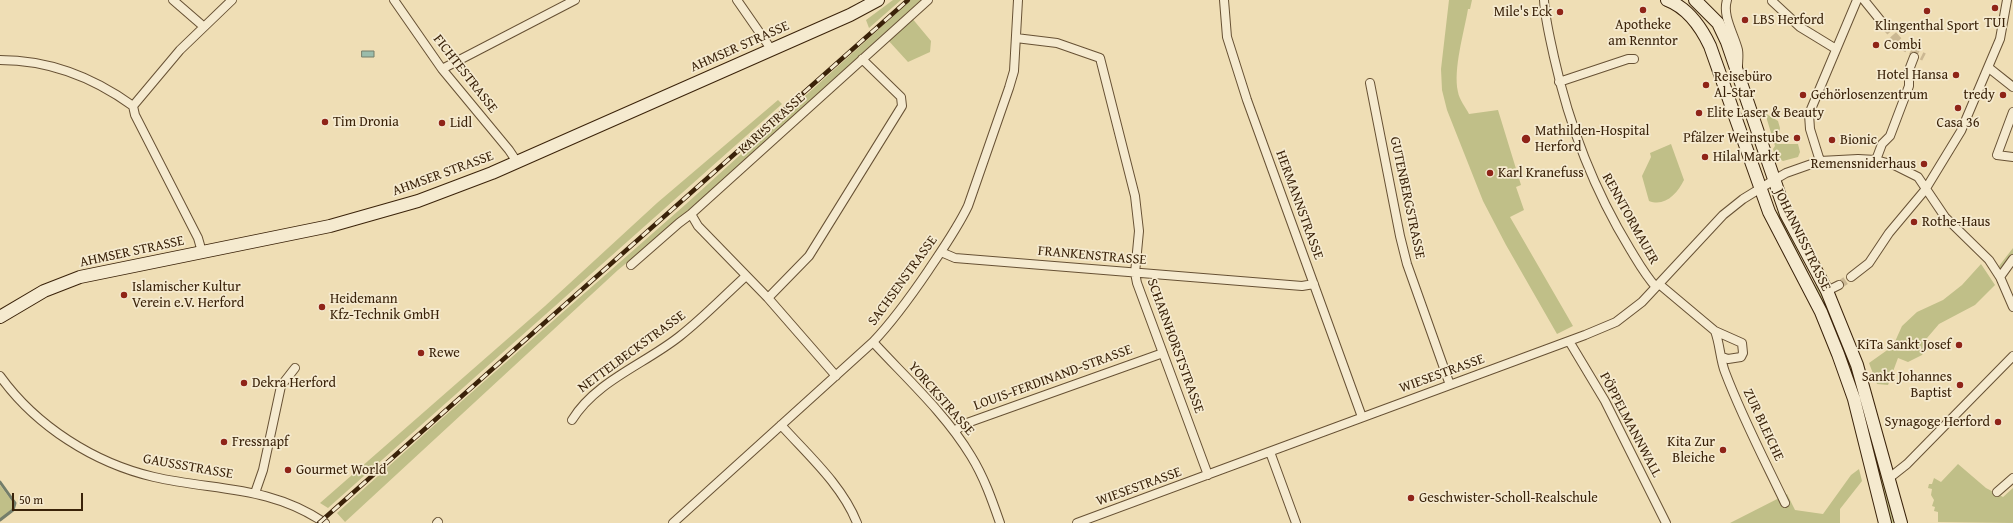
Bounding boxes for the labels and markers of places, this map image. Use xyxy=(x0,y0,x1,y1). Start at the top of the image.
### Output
marker: TUI xyxy=(1990,3,2000,13)
place label: Mile's Eck xyxy=(1494,4,1552,20)
marker: Apotheke am Renntor xyxy=(1638,5,1648,15)
marker: Klingenthal Sport xyxy=(1922,6,1932,16)
marker: Mile's Eck xyxy=(1555,7,1565,17)
place label: LBS Herford xyxy=(1753,12,1824,28)
marker: LBS Herford xyxy=(1740,15,1750,25)
place label: TUI xyxy=(1984,15,2006,31)
place label: Apotheke am Renntor xyxy=(1608,17,1678,50)
place label: Klingenthal Sport xyxy=(1875,18,1979,34)
place label: Combi xyxy=(1884,37,1921,53)
marker: Combi xyxy=(1871,40,1881,50)
place label: Hotel Hansa xyxy=(1877,67,1948,83)
place label: Reisebüro Al-Star xyxy=(1714,69,1772,102)
marker: Hotel Hansa xyxy=(1951,70,1961,80)
marker: Reisebüro Al-Star xyxy=(1701,80,1711,90)
place label: Gehörlosenzentrum xyxy=(1811,87,1928,103)
place label: tredy xyxy=(1963,87,1995,103)
marker: Gehörlosenzentrum xyxy=(1798,90,1808,100)
marker: tredy xyxy=(1998,90,2008,100)
marker: Casa 36 xyxy=(1953,103,1963,113)
place label: Elite Laser & Beauty xyxy=(1707,105,1824,121)
marker: Elite Laser & Beauty xyxy=(1694,108,1704,118)
place label: Tim Dronia xyxy=(333,114,399,130)
place label: Lidl xyxy=(450,115,472,131)
place label: Casa 36 xyxy=(1937,115,1979,131)
marker: Tim Dronia xyxy=(320,117,330,127)
marker: Lidl xyxy=(437,118,447,128)
place label: Mathilden-Hospital Herford xyxy=(1535,123,1649,156)
place label: Pfälzer Weinstube xyxy=(1683,130,1789,146)
place label: Bionic xyxy=(1840,132,1877,148)
marker: Mathilden-Hospital Herford xyxy=(1520,133,1532,145)
marker: Pfälzer Weinstube xyxy=(1792,133,1802,143)
marker: Bionic xyxy=(1827,135,1837,145)
place label: Hilal Markt xyxy=(1713,149,1780,165)
marker: Hilal Markt xyxy=(1700,152,1710,162)
place label: Remensniderhaus xyxy=(1811,156,1916,172)
marker: Remensniderhaus xyxy=(1919,159,1929,169)
place label: Karl Kranefuss xyxy=(1498,165,1584,181)
marker: Karl Kranefuss xyxy=(1485,168,1495,178)
place label: Rothe-Haus xyxy=(1922,214,1990,230)
marker: Rothe-Haus xyxy=(1909,217,1919,227)
place label: Islamischer Kultur Verein e.V. Herford xyxy=(132,279,244,312)
marker: Islamischer Kultur Verein e.V. Herford xyxy=(119,290,129,300)
place label: Heidemann Kfz-Technik GmbH xyxy=(330,291,440,324)
marker: Heidemann Kfz-Technik GmbH xyxy=(317,302,327,312)
place label: KiTa Sankt Josef xyxy=(1857,337,1951,353)
marker: KiTa Sankt Josef xyxy=(1954,340,1964,350)
place label: Rewe xyxy=(429,345,460,361)
marker: Rewe xyxy=(416,348,426,358)
place label: Sankt Johannes Baptist xyxy=(1862,369,1952,402)
place label: Dekra Herford xyxy=(252,375,336,391)
marker: Dekra Herford xyxy=(239,378,249,388)
marker: Sankt Johannes Baptist xyxy=(1955,380,1965,390)
place label: Synagoge Herford xyxy=(1885,414,1990,430)
marker: Synagoge Herford xyxy=(1993,417,2003,427)
place label: Fressnapf xyxy=(232,434,289,450)
place label: Kita Zur Bleiche xyxy=(1667,434,1715,466)
marker: Fressnapf xyxy=(219,437,229,447)
marker: Kita Zur Bleiche xyxy=(1718,445,1728,455)
place label: Gourmet World xyxy=(296,462,386,478)
marker: Gourmet World xyxy=(283,465,293,475)
place label: Geschwister-Scholl-Realschule xyxy=(1419,490,1598,506)
marker: Geschwister-Scholl-Realschule xyxy=(1406,493,1416,503)

